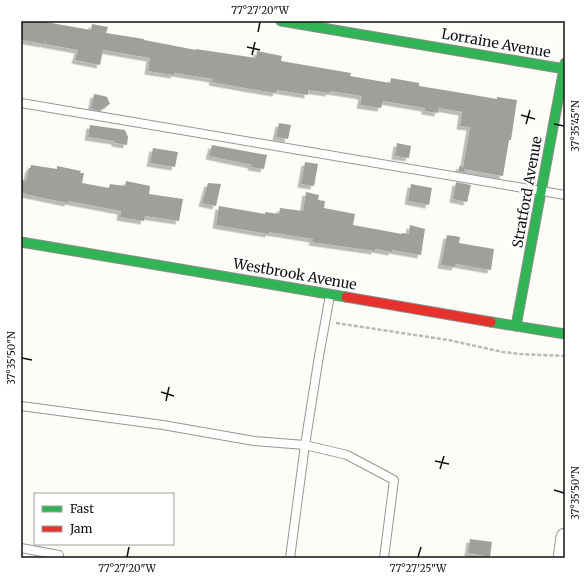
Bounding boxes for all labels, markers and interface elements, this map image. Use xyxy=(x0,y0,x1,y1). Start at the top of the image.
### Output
text: 77°27'20"W xyxy=(231,4,290,17)
street label: Lorraine Avenue xyxy=(440,25,552,61)
text: 37°35'45"N xyxy=(569,100,582,152)
street label: Stratford Avenue xyxy=(508,135,546,249)
street label: Westbrook Avenue xyxy=(231,254,358,294)
text: 37°35'50"N xyxy=(5,331,18,385)
text: 37°35'50"N xyxy=(569,466,582,520)
legend xyxy=(34,493,174,545)
text: Fast xyxy=(70,501,94,516)
text: Jam xyxy=(69,521,93,536)
text: 77°27'20"W xyxy=(98,562,157,575)
text: 77°27'25"W xyxy=(390,562,447,575)

